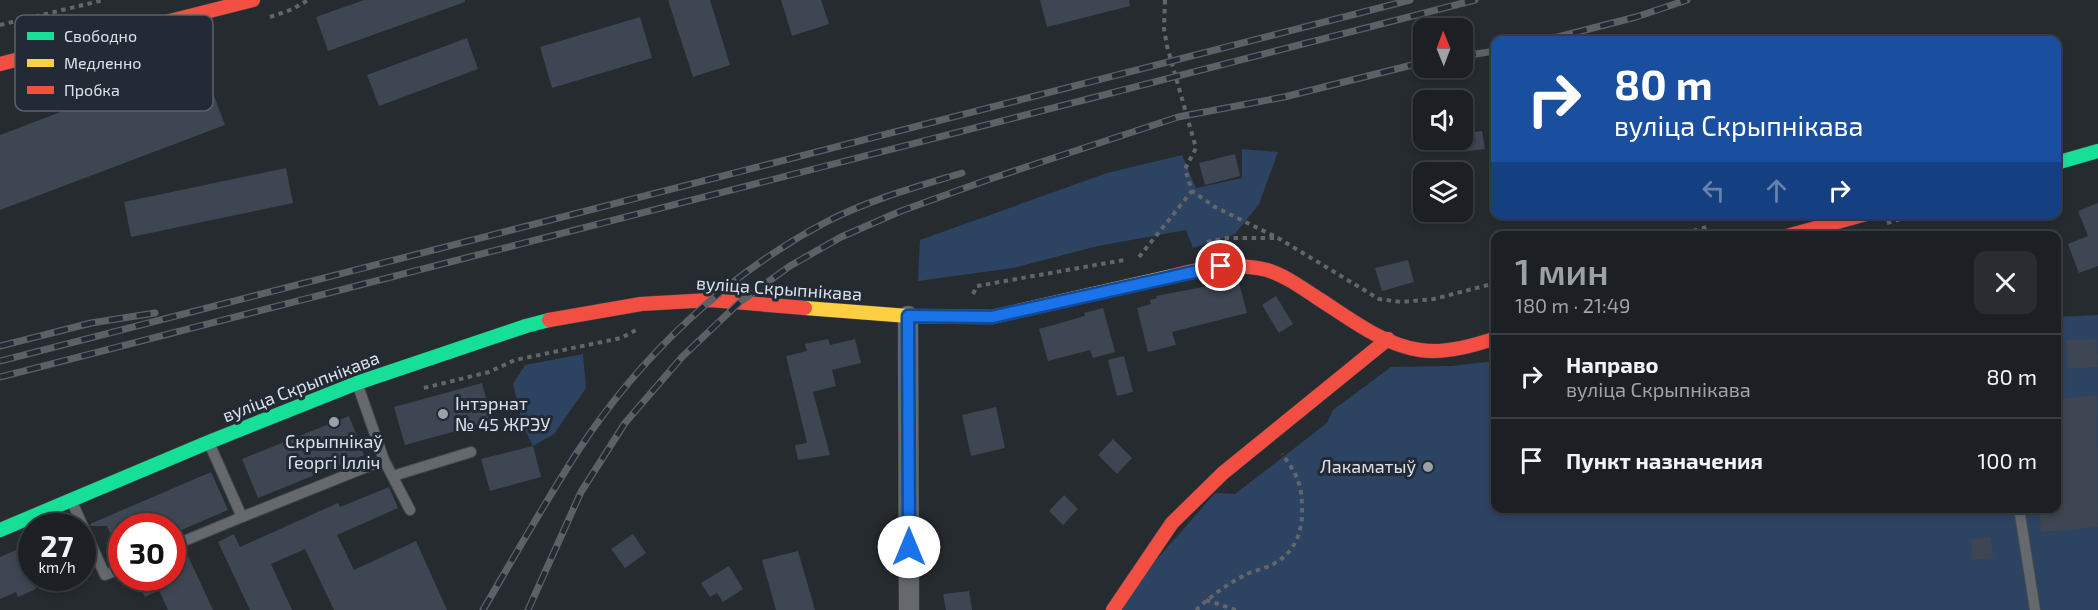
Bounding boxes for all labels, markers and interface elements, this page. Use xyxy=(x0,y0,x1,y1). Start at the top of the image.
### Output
legend xyxy=(15,15,213,111)
north arrow xyxy=(1413,18,1473,78)
map controls xyxy=(1413,18,1473,222)
text: Свободно xyxy=(64,26,137,45)
text: Медленно xyxy=(64,53,141,72)
text: 80 m xyxy=(1614,58,1713,108)
icon: right xyxy=(1515,60,1593,138)
text: Пробка xyxy=(64,80,120,99)
button: sound xyxy=(1413,90,1473,150)
text: вуліца Скрыпнікава xyxy=(1614,109,1863,141)
button: layers xyxy=(1413,162,1473,222)
icon: left xyxy=(1697,174,1730,207)
icon: ahead xyxy=(1760,174,1793,207)
icon: right xyxy=(1823,174,1856,207)
pin xyxy=(1195,240,1246,291)
icon: arrive xyxy=(1204,249,1237,282)
text: 1 мин xyxy=(1515,249,1609,292)
button: close xyxy=(1974,251,2037,314)
street label: вуліца Скрыпнікава xyxy=(695,271,863,305)
text: 180 m · 21:49 xyxy=(1515,293,1630,317)
street label: вуліца Скрыпнікава xyxy=(219,346,382,426)
text: Направо xyxy=(1566,351,1659,377)
icon: right xyxy=(1515,360,1548,393)
text: 80 m xyxy=(1986,363,2037,389)
text: вуліца Скрыпнікава xyxy=(1566,377,1751,401)
place label: Інтэрнат № 45 ЖРЭУ xyxy=(455,392,550,435)
marker: Інтэрнат № 45 ЖРЭУ xyxy=(436,407,450,421)
marker: Скрыпнікаў Георгі Ілліч xyxy=(327,415,341,429)
place label: Скрыпнікаў Георгі Ілліч xyxy=(285,430,383,473)
icon: arrive xyxy=(1515,444,1548,477)
text: Пункт назначения xyxy=(1566,447,1763,473)
text: 100 m xyxy=(1978,447,2037,473)
place label: Лакаматыў xyxy=(1320,455,1416,477)
marker: Лакаматыў xyxy=(1421,460,1435,474)
speed limit sign: 30 xyxy=(108,513,186,591)
position arrow xyxy=(877,515,941,579)
text: 27 xyxy=(40,527,74,563)
text: km/h xyxy=(38,558,76,576)

